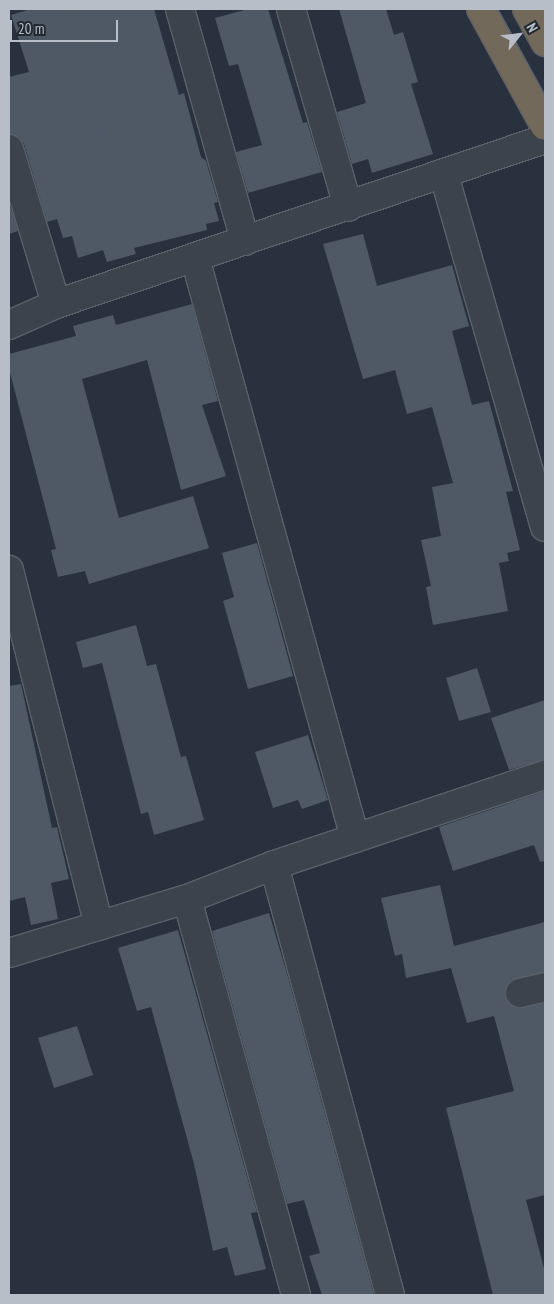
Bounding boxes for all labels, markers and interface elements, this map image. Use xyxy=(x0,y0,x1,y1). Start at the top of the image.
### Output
scale bar xyxy=(12,10,120,42)
north arrow xyxy=(494,10,544,60)
text: 20 m xyxy=(18,19,44,38)
text: N xyxy=(522,20,542,35)

